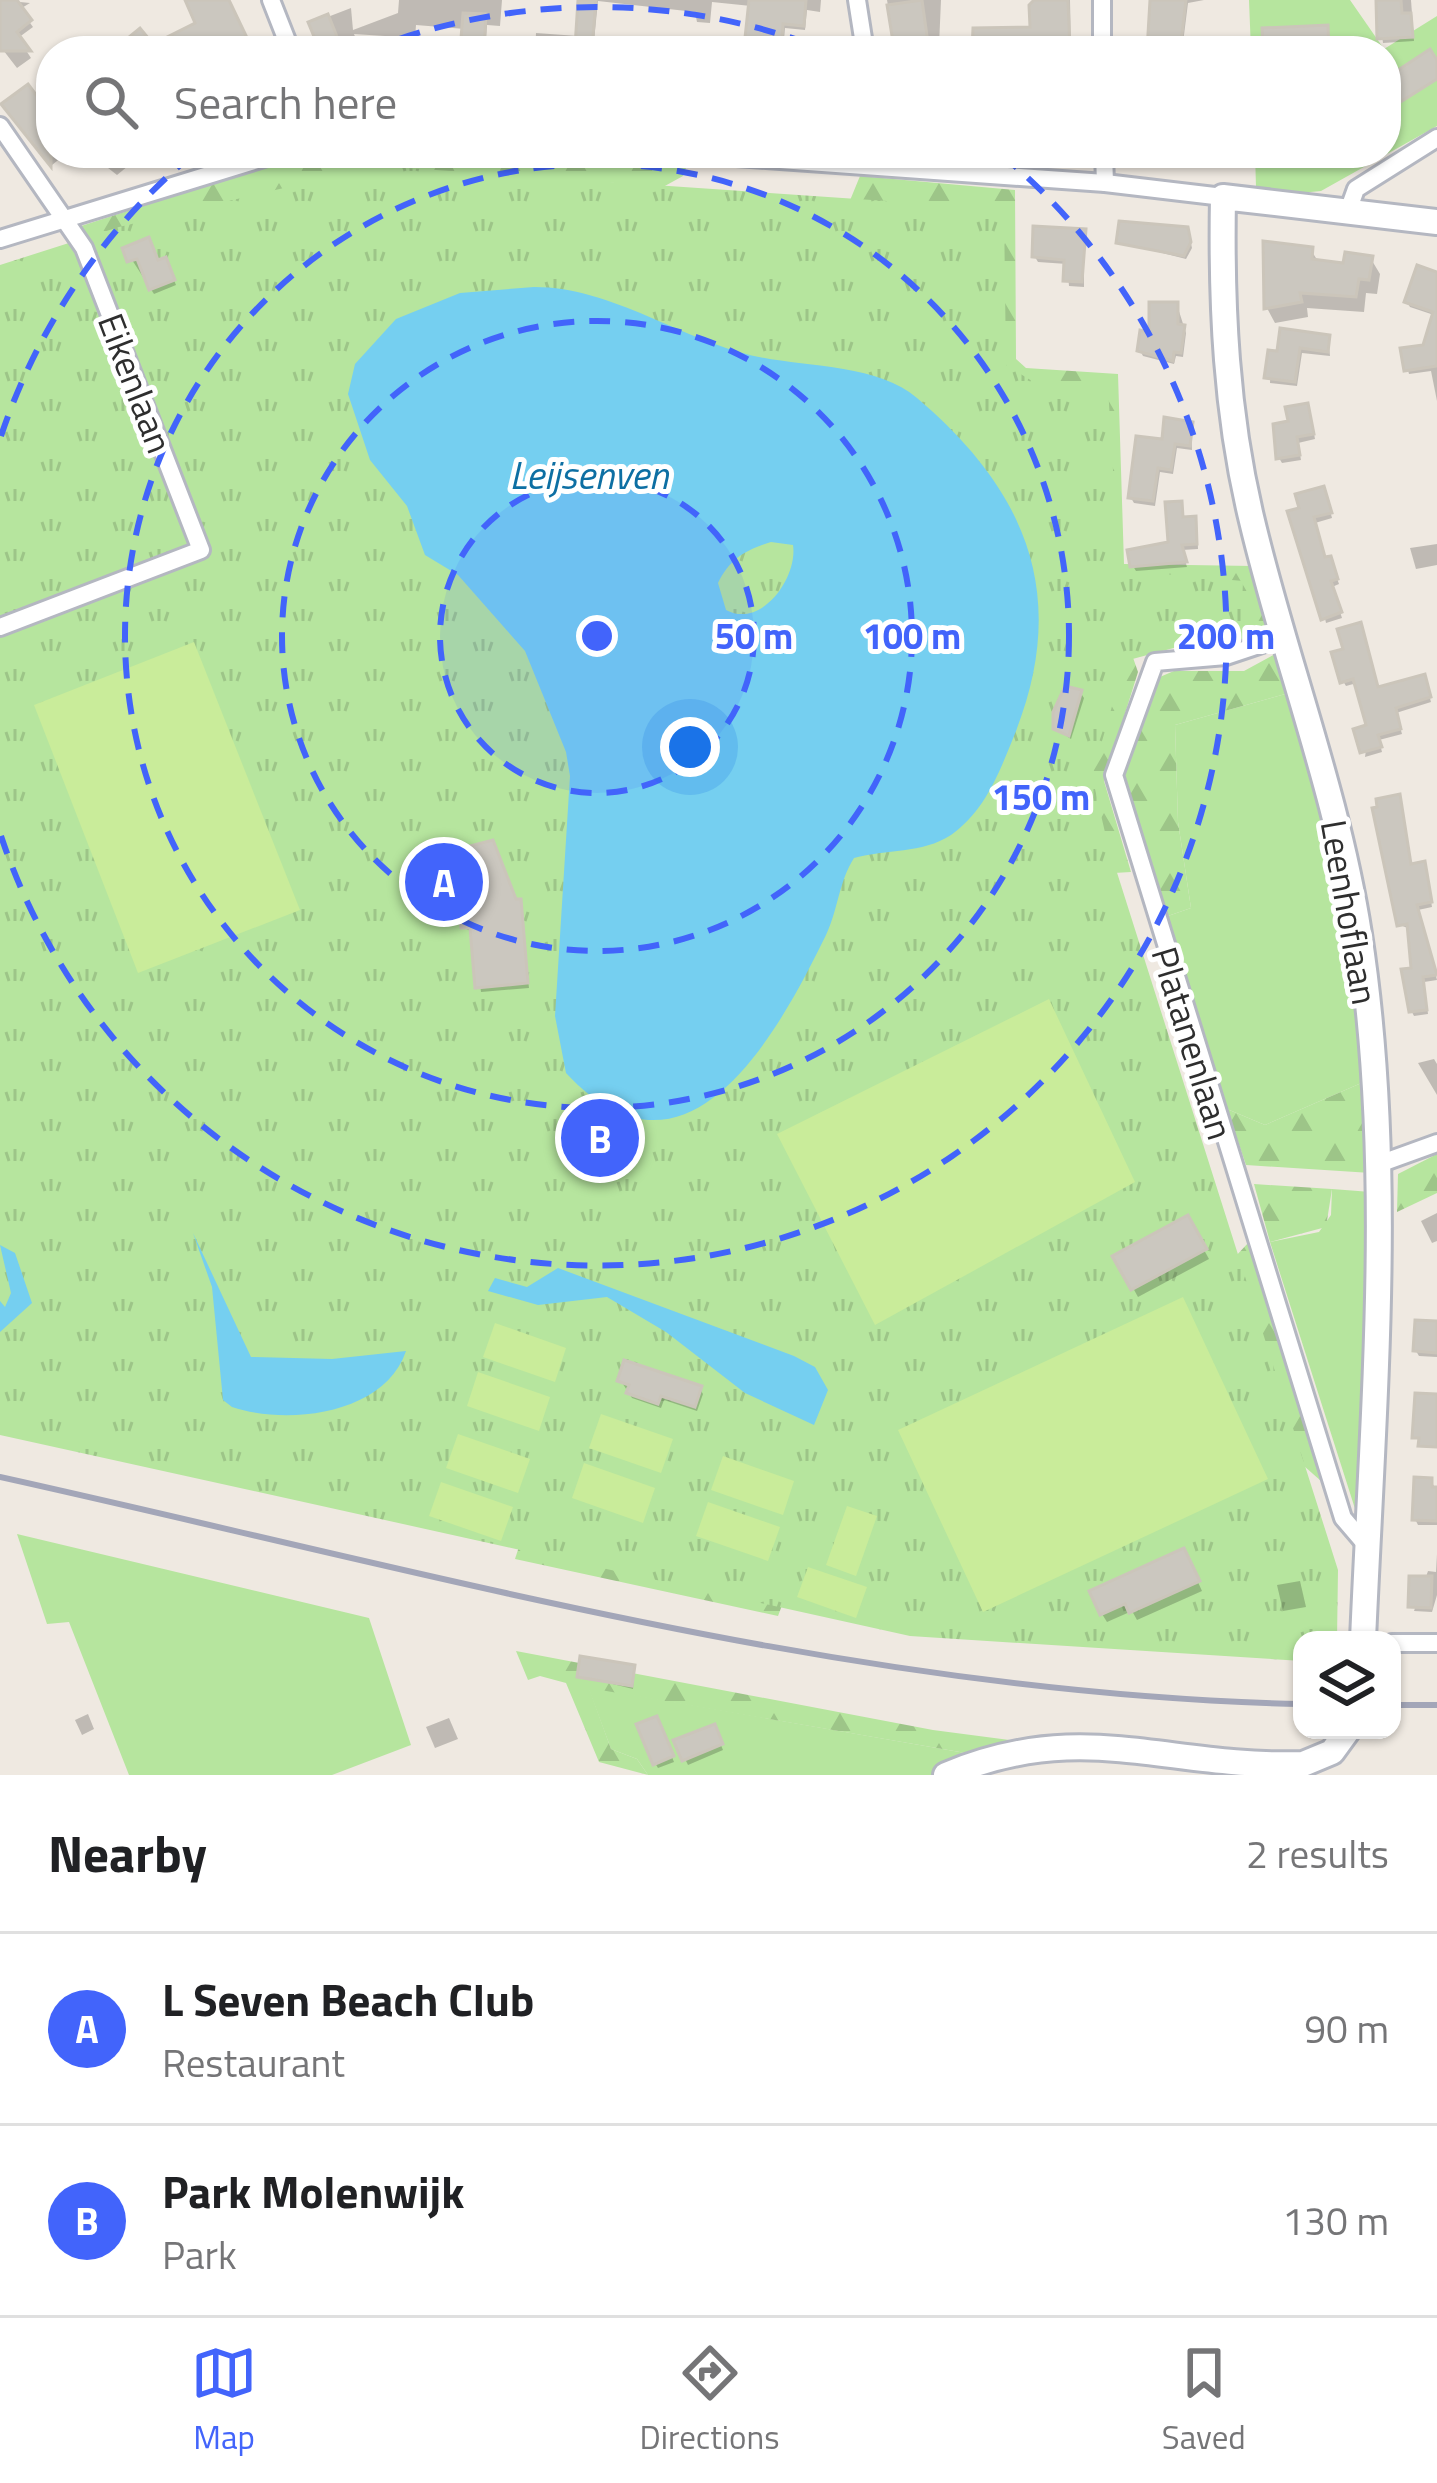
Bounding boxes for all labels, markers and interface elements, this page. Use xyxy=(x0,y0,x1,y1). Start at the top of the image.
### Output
search box xyxy=(36,36,1401,168)
text: Search here xyxy=(174,68,397,136)
icon: search xyxy=(78,69,144,135)
street label: Eikenlaan xyxy=(84,305,188,461)
water label: Leijsenven xyxy=(510,445,670,504)
text: 50 m xyxy=(715,608,793,663)
text: 100 m xyxy=(863,608,961,663)
text: 200 m xyxy=(1177,608,1275,663)
centre of rings xyxy=(576,615,618,657)
your location xyxy=(660,717,720,777)
text: 150 m xyxy=(992,769,1090,824)
street label: Leenhoflaan xyxy=(1307,815,1393,1009)
pin: A xyxy=(405,837,483,927)
street label: Platanenlaan xyxy=(1138,940,1248,1146)
pin: B xyxy=(561,1093,639,1183)
map controls xyxy=(1293,1631,1401,1739)
button: layers xyxy=(1293,1631,1401,1739)
text: Nearby xyxy=(48,1814,207,1892)
text: 2 results xyxy=(1246,1824,1389,1883)
text: L Seven Beach Club xyxy=(162,1965,534,2033)
text: A xyxy=(75,1999,99,2058)
text: 90 m xyxy=(1304,1999,1389,2058)
text: Restaurant xyxy=(162,2033,345,2092)
text: Park Molenwijk xyxy=(162,2157,464,2225)
text: B xyxy=(75,2191,99,2250)
text: 130 m xyxy=(1282,2191,1389,2250)
text: Park xyxy=(162,2225,237,2284)
tab: Map xyxy=(191,2340,257,2462)
tab: Directions xyxy=(640,2340,779,2462)
tab: Saved xyxy=(1162,2340,1246,2462)

